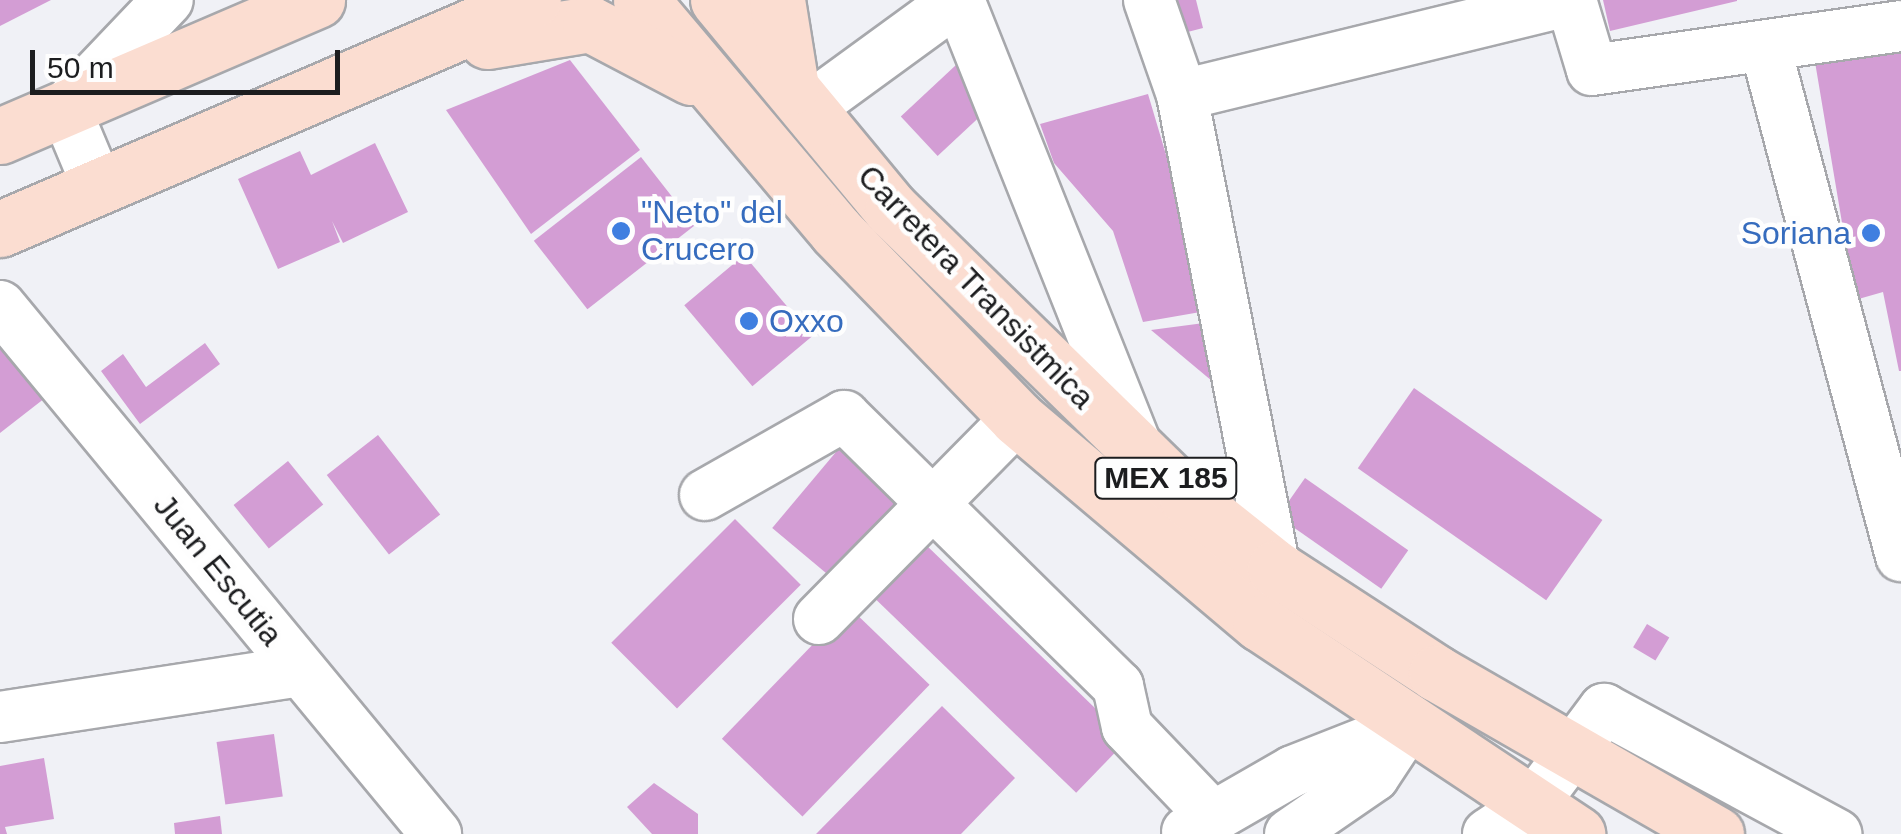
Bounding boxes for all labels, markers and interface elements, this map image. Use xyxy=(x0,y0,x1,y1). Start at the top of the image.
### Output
scale bar xyxy=(35,30,345,92)
text: 50 m xyxy=(47,51,114,84)
street label: Carretera Transistmica xyxy=(850,157,1102,417)
place label: "Neto" del Crucero xyxy=(641,194,783,269)
place label: Soriana xyxy=(1741,214,1851,252)
marker: "Neto" del Crucero xyxy=(610,220,632,242)
marker: Soriana xyxy=(1860,222,1882,244)
place label: Oxxo xyxy=(769,302,844,340)
marker: Oxxo xyxy=(738,310,760,332)
road number: MEX 185 xyxy=(1094,453,1238,503)
street label: Juan Escutia xyxy=(145,487,291,653)

